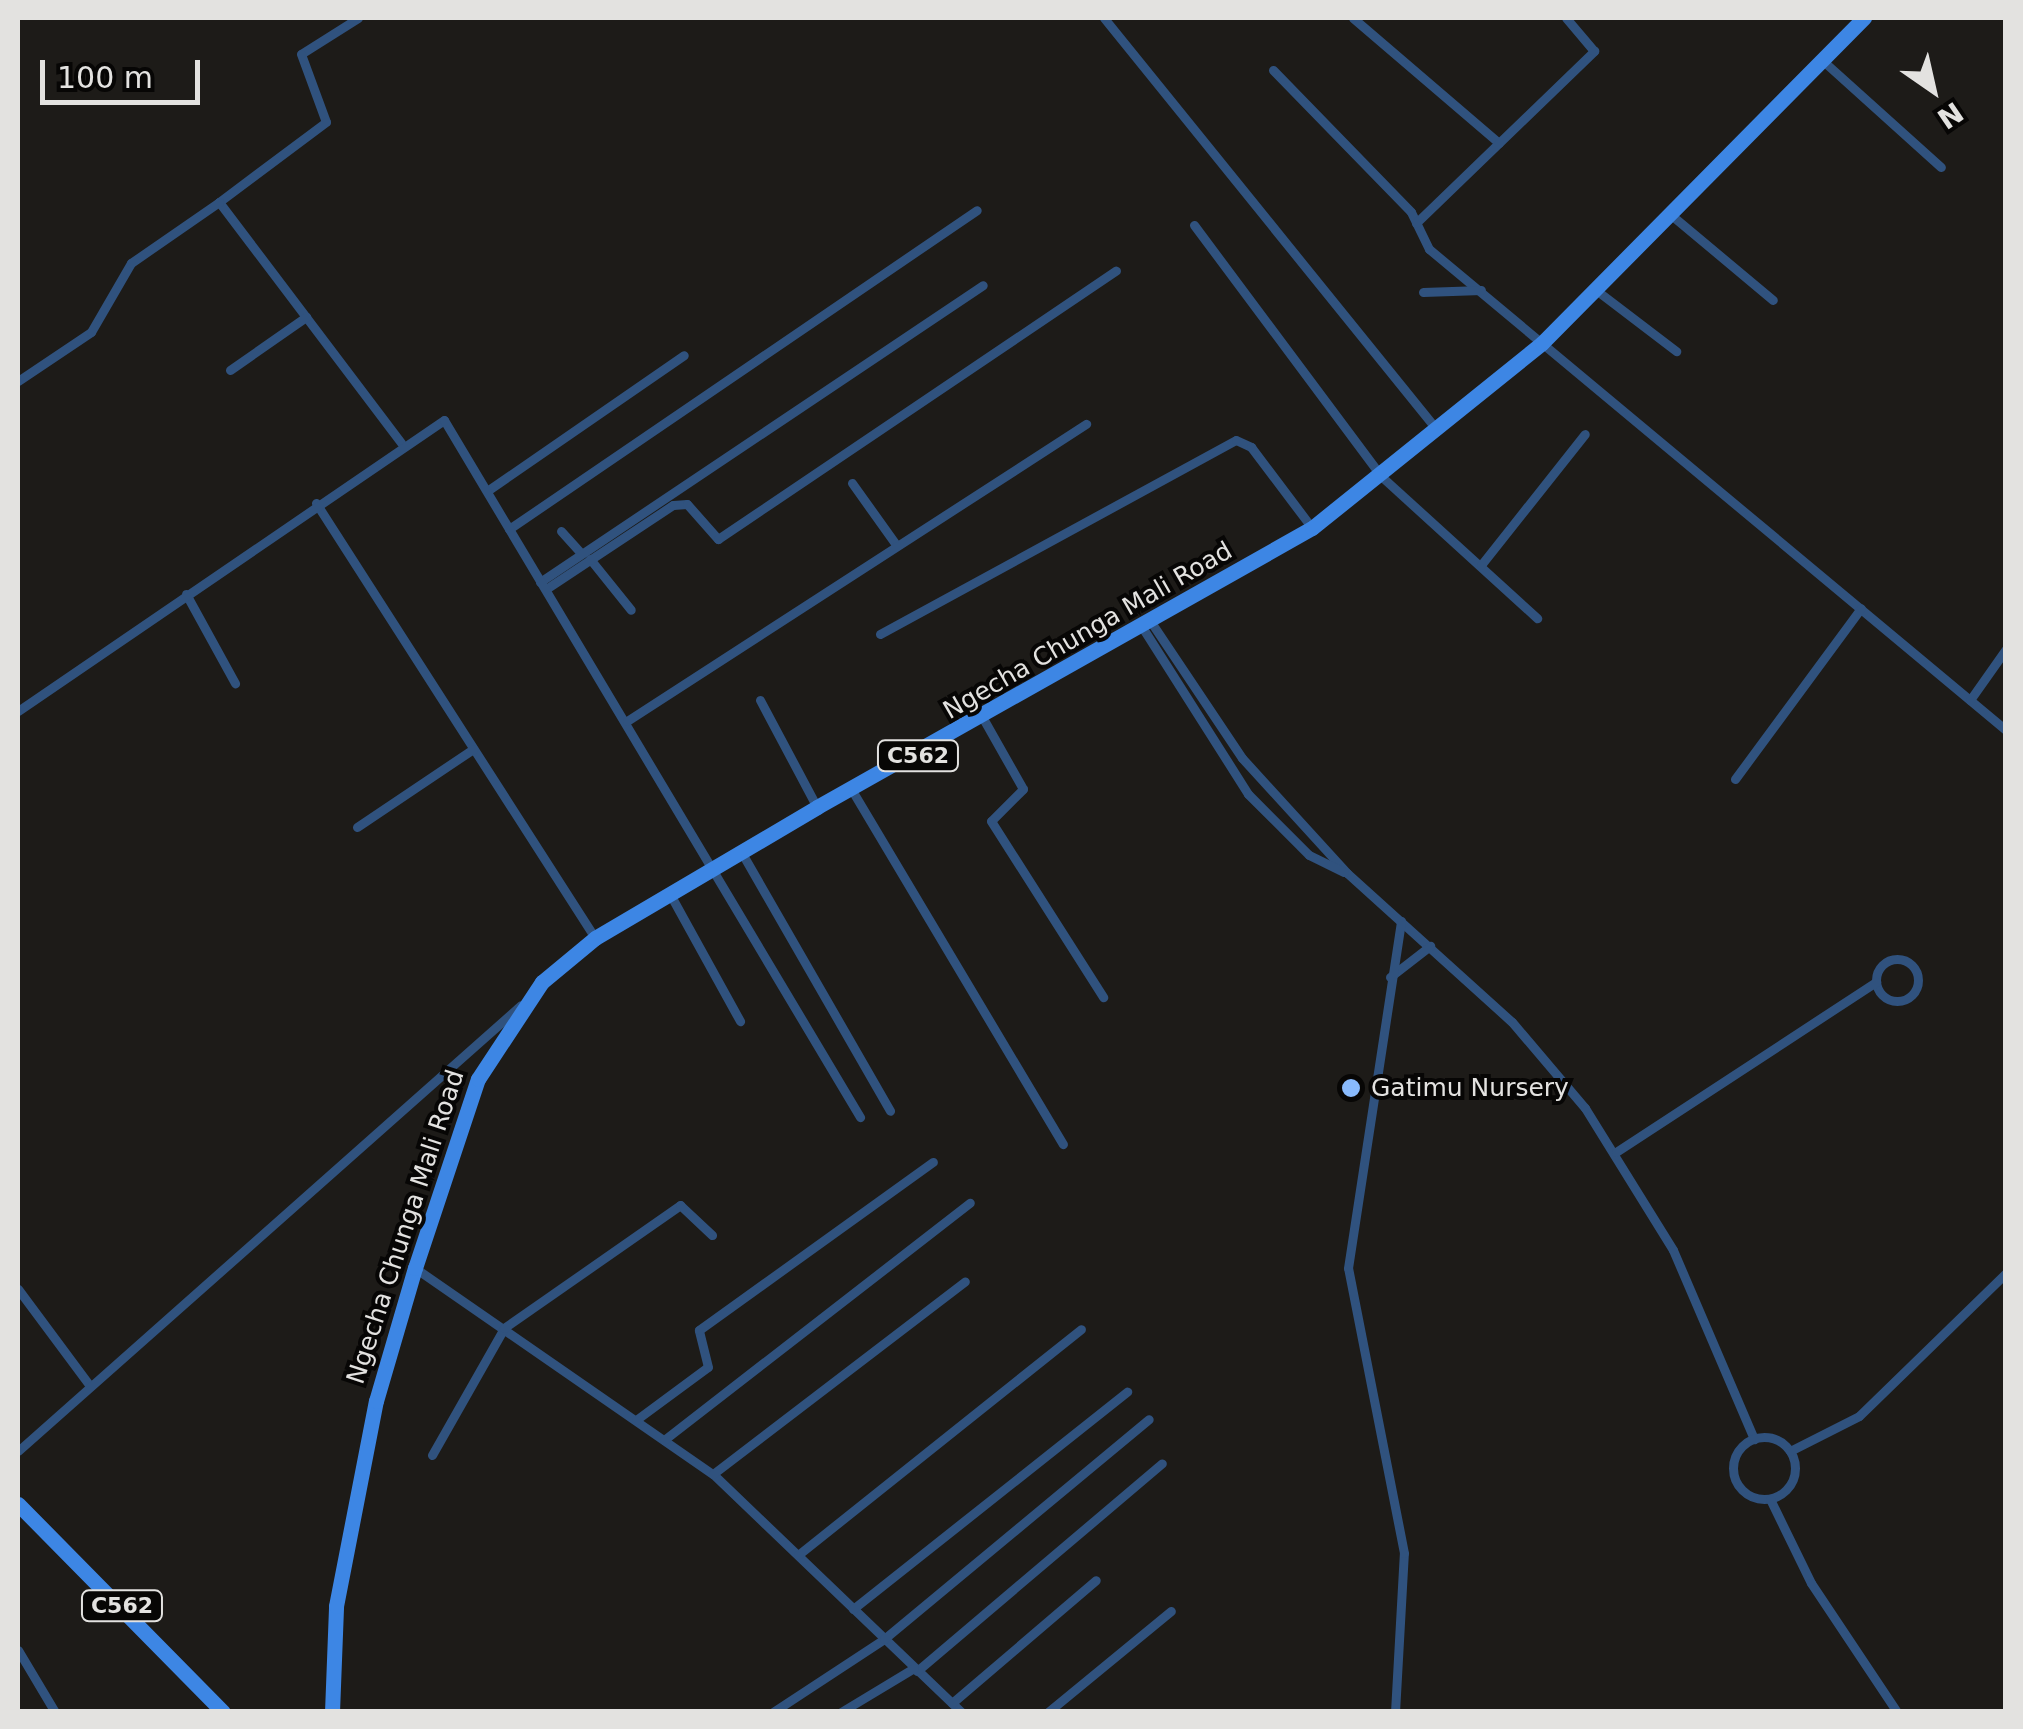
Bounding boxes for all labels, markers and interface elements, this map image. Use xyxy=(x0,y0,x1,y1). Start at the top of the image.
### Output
scale bar xyxy=(45,40,205,102)
north arrow xyxy=(1883,40,1983,140)
text: 100 m xyxy=(57,60,153,95)
text: N xyxy=(1931,95,1969,136)
street label: Ngecha Chunga Mali Road xyxy=(938,536,1238,726)
road number: C562 xyxy=(876,739,960,773)
street label: Ngecha Chunga Mali Road xyxy=(341,1066,471,1388)
place label: Gatimu Nursery xyxy=(1371,1073,1569,1103)
marker: Gatimu Nursery xyxy=(1340,1077,1362,1099)
road number: C562 xyxy=(80,1589,164,1623)

